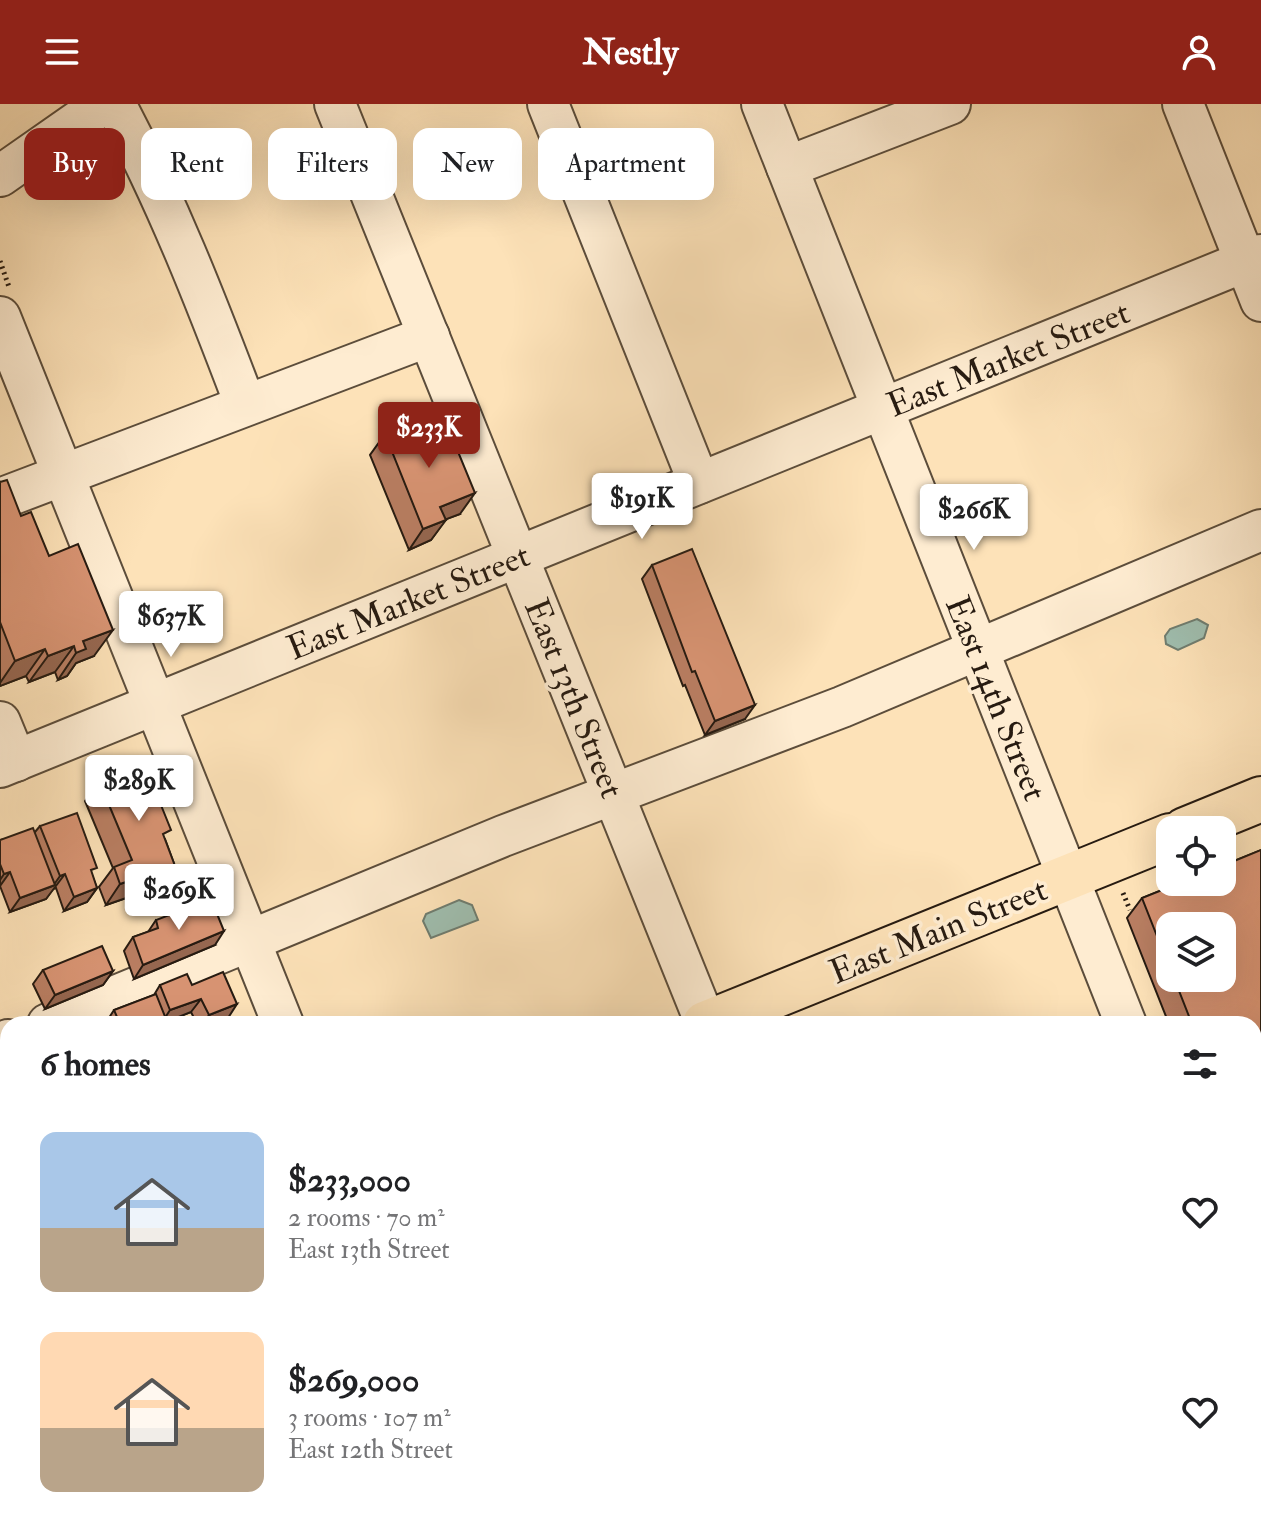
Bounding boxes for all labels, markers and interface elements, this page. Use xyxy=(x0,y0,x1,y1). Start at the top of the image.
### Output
icon: menu xyxy=(40,30,84,74)
text: Nestly xyxy=(583,30,678,75)
icon: person xyxy=(1177,30,1221,74)
chip: Buy xyxy=(24,128,125,200)
chip: Rent xyxy=(141,128,252,200)
chip: Filters xyxy=(268,128,397,200)
chip: New xyxy=(413,128,522,200)
chip: Apartment xyxy=(538,128,714,200)
street label: East Market Street xyxy=(881,291,1136,428)
pin: $233K xyxy=(373,402,485,470)
text: $233K xyxy=(396,412,462,444)
pin: $191K xyxy=(586,473,698,541)
text: $191K xyxy=(610,483,674,515)
pin: $266K xyxy=(918,484,1030,552)
text: $266K xyxy=(938,494,1010,526)
street label: East Market Street xyxy=(281,534,536,671)
street label: East 14th Street xyxy=(935,590,1056,807)
pin: $637K xyxy=(115,591,227,659)
street label: East 13th Street xyxy=(514,592,633,805)
text: $637K xyxy=(137,601,205,633)
pin: $289K xyxy=(83,755,195,823)
text: $289K xyxy=(103,765,175,797)
map controls xyxy=(1156,816,1236,992)
button: locate xyxy=(1156,816,1236,896)
pin: $269K xyxy=(123,864,235,932)
street label: East Main Street xyxy=(824,868,1054,995)
text: $269K xyxy=(143,874,215,906)
button: layers xyxy=(1156,912,1236,992)
icon: filters xyxy=(1178,1042,1222,1086)
text: 6 homes xyxy=(40,1043,151,1086)
text: $233,000 xyxy=(288,1159,411,1202)
icon: home xyxy=(104,1164,200,1260)
icon: heart xyxy=(1178,1190,1222,1234)
text: 2 rooms · 70 m² xyxy=(288,1202,445,1234)
text: East 13th Street xyxy=(288,1234,450,1266)
text: $269,000 xyxy=(288,1359,419,1402)
icon: home xyxy=(104,1364,200,1460)
icon: heart xyxy=(1178,1390,1222,1434)
text: 3 rooms · 107 m² xyxy=(288,1402,451,1434)
text: East 12th Street xyxy=(288,1434,453,1466)

